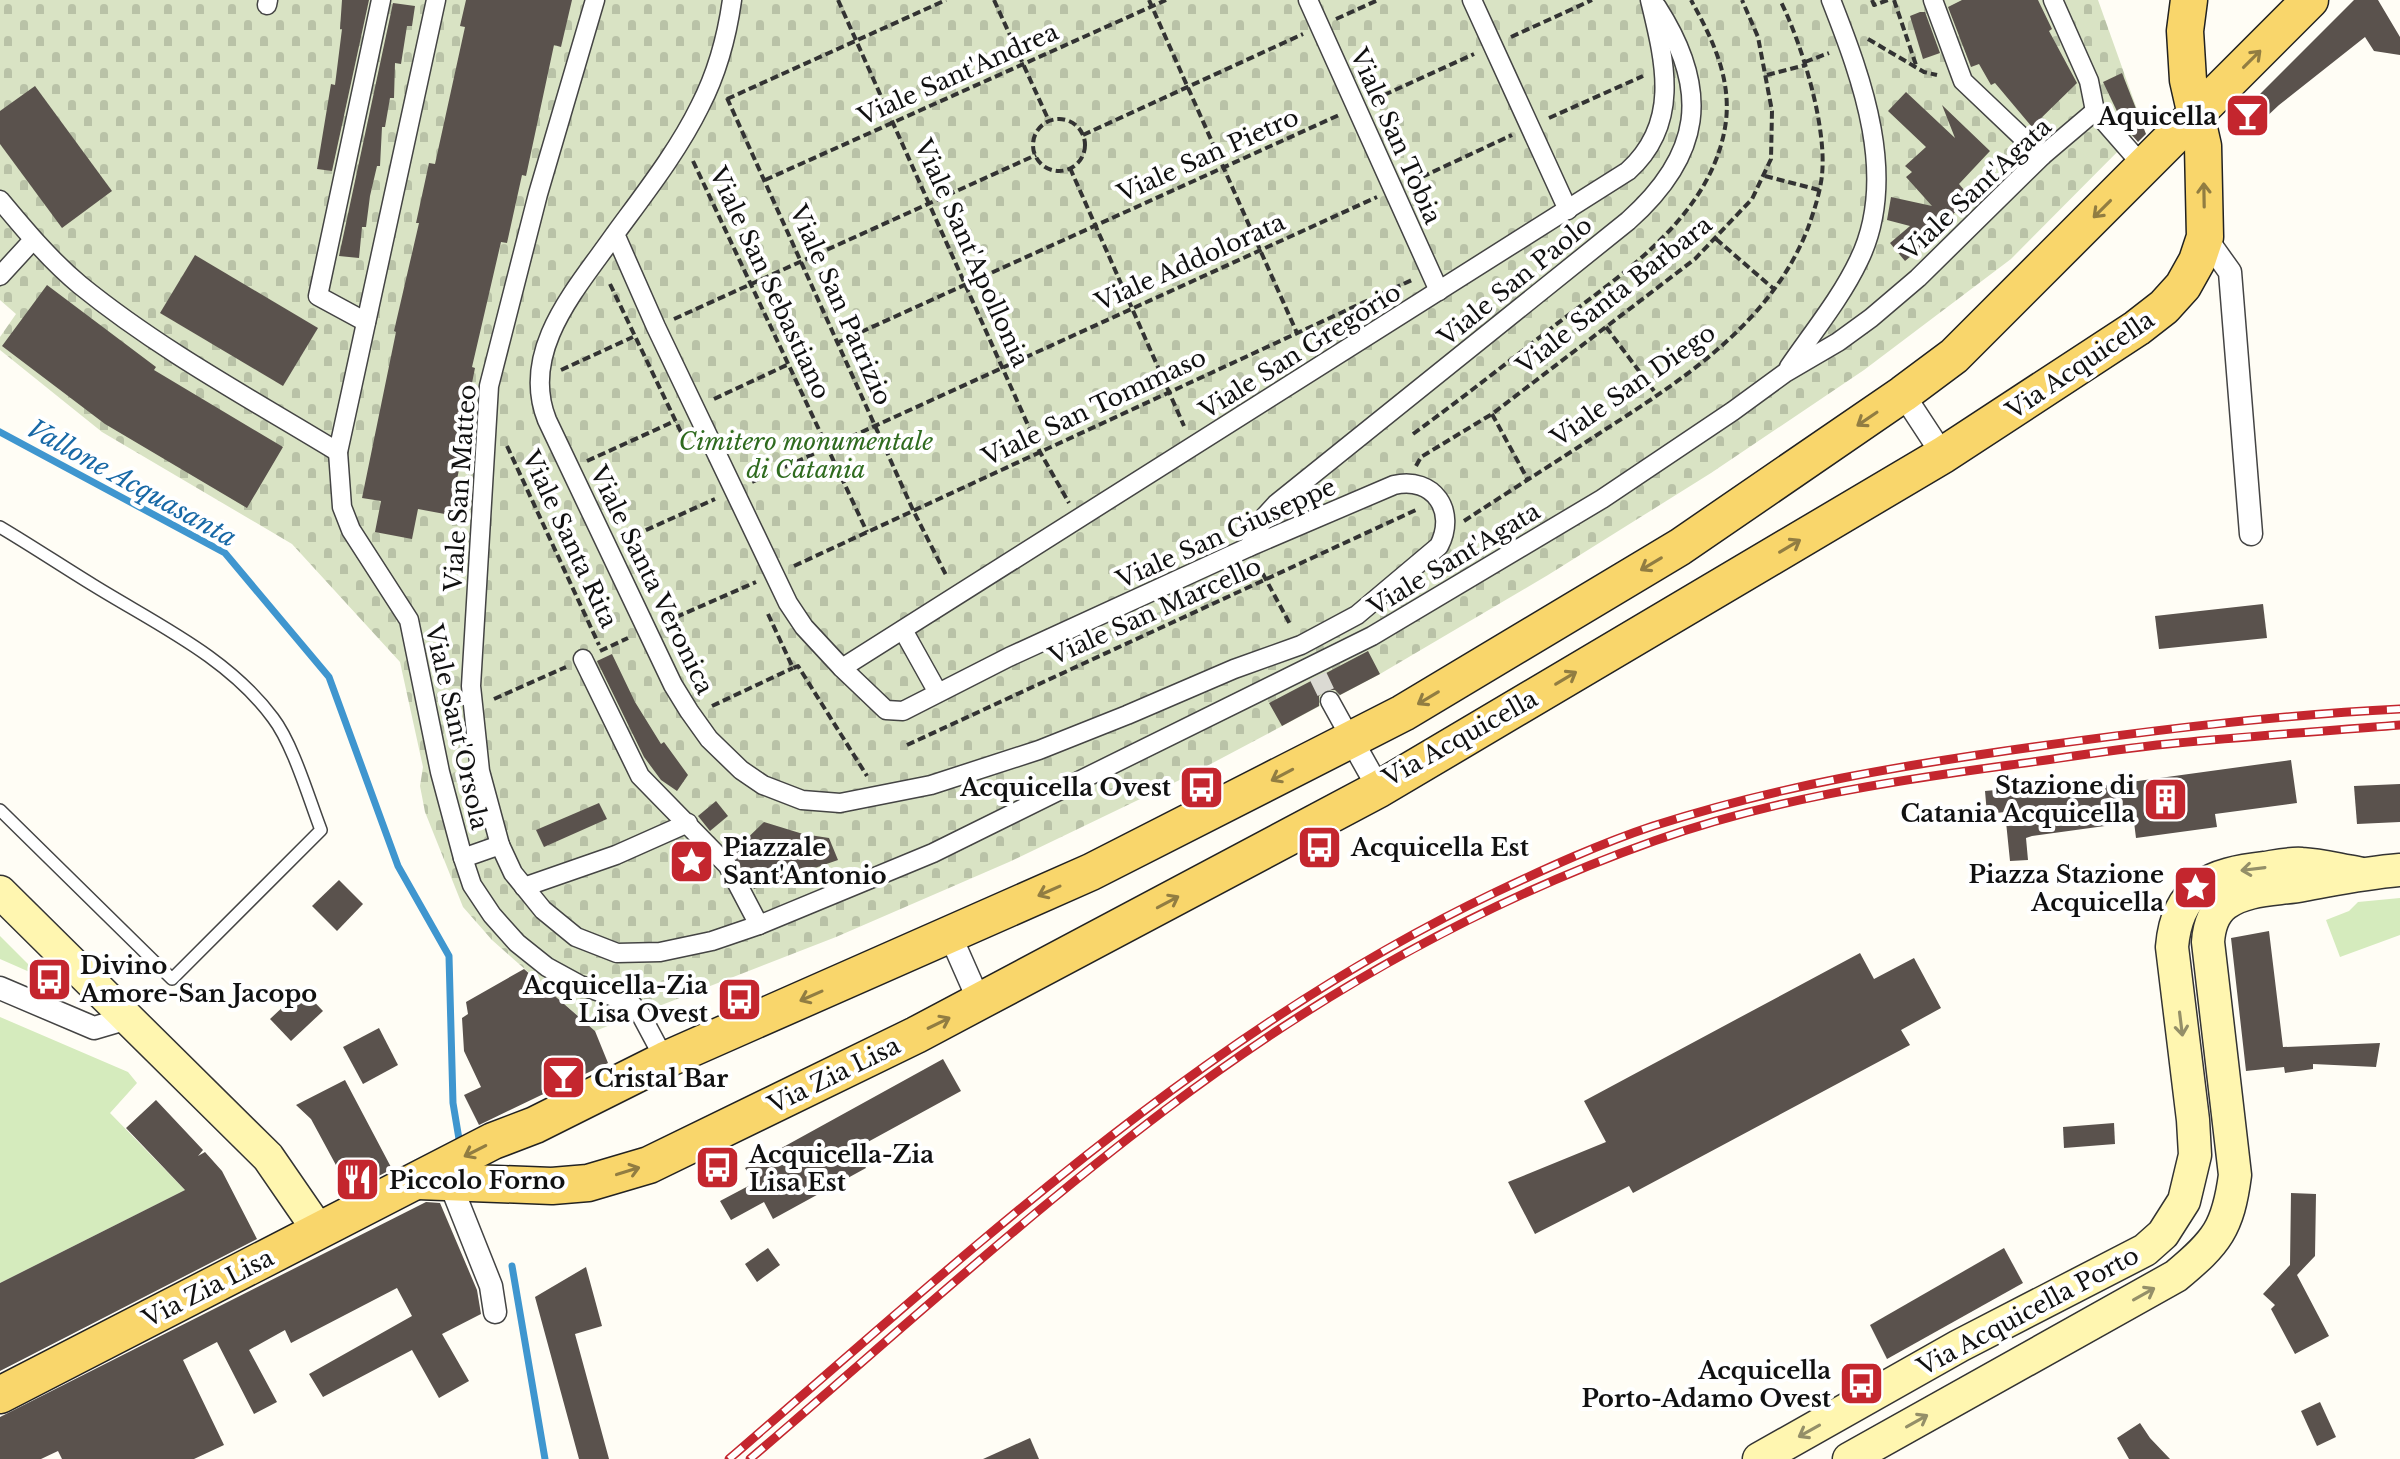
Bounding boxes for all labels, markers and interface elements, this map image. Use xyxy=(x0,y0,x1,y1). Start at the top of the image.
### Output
street label: Viale Sant'Andrea xyxy=(853,17,1063,132)
street label: Viale San Tobia xyxy=(1344,43,1448,229)
one-way arrow xyxy=(2242,50,2261,69)
bar icon: Aquicella xyxy=(2224,92,2272,140)
street label: Viale San Pietro xyxy=(1112,102,1303,208)
place label: Aquicella xyxy=(2097,102,2217,131)
street label: Viale Sant'Agata xyxy=(1894,111,2058,267)
street label: Viale Sant'Apollonia xyxy=(908,134,1036,372)
street label: Viale San Sebastiano xyxy=(703,161,837,404)
one-way arrow xyxy=(2196,182,2211,209)
street label: Viale San Patrizio xyxy=(783,199,898,410)
one-way arrow xyxy=(2093,199,2112,218)
street label: Viale Addolorata xyxy=(1090,207,1290,317)
street label: Viale Santa Barbara xyxy=(1510,209,1718,381)
street label: Viale San Paolo xyxy=(1431,210,1598,353)
street label: Viale San Gregorio xyxy=(1193,277,1406,425)
street label: Via Acquicella xyxy=(2000,304,2160,426)
street label: Viale San Diego xyxy=(1544,318,1721,453)
street label: Viale San Tommaso xyxy=(977,342,1211,472)
street label: Viale San Matteo xyxy=(438,383,482,594)
one-way arrow xyxy=(1856,411,1879,427)
water label: Vallone Acquasanta xyxy=(22,412,242,554)
park label: Cimitero monumentale di Catania xyxy=(679,427,933,484)
street label: Viale Santa Rita xyxy=(516,445,624,633)
street label: Viale Santa Veronica xyxy=(584,460,720,699)
street label: Viale San Giuseppe xyxy=(1111,472,1340,595)
street label: Viale Sant'Agata xyxy=(1362,496,1546,622)
one-way arrow xyxy=(1778,538,1801,554)
street label: Viale San Marcello xyxy=(1043,551,1266,671)
one-way arrow xyxy=(1640,556,1663,572)
street label: Viale Sant'Orsola xyxy=(419,621,495,833)
one-way arrow xyxy=(1554,670,1577,686)
street label: Via Acquicella xyxy=(1377,683,1543,793)
one-way arrow xyxy=(1417,690,1440,706)
bus stop icon: Acquicella Ovest xyxy=(1178,763,1226,811)
one-way arrow xyxy=(1270,768,1294,784)
place label: Stazione di Catania Acquicella xyxy=(1900,771,2135,828)
place label: Acquicella Ovest xyxy=(959,773,1172,802)
building icon: Stazione di Catania Acquicella xyxy=(2142,775,2190,823)
bus stop icon: Acquicella Est xyxy=(1296,823,1344,871)
place label: Piazzale Sant'Antonio xyxy=(723,833,887,890)
place label: Acquicella Est xyxy=(1350,833,1530,862)
place icon: Piazzale Sant'Antonio xyxy=(668,837,716,885)
place label: Piazza Stazione Acquicella xyxy=(1969,860,2164,917)
one-way arrow xyxy=(2241,862,2266,877)
place icon: Piazza Stazione Acquicella xyxy=(2171,864,2219,912)
one-way arrow xyxy=(1037,884,1062,899)
one-way arrow xyxy=(1156,893,1180,909)
place label: Divino Amore-San Jacopo xyxy=(79,951,317,1008)
bus stop icon: Divino Amore-San Jacopo xyxy=(25,955,73,1003)
place label: Acquicella-Zia Lisa Ovest xyxy=(522,971,709,1028)
bus stop icon: Acquicella-Zia Lisa Ovest xyxy=(715,975,763,1023)
one-way arrow xyxy=(799,989,823,1004)
one-way arrow xyxy=(2174,1011,2189,1037)
one-way arrow xyxy=(926,1015,950,1031)
street label: Via Zia Lisa xyxy=(762,1030,905,1120)
bar icon: Cristal Bar xyxy=(539,1054,587,1102)
place label: Cristal Bar xyxy=(594,1064,728,1093)
place label: Acquicella-Zia Lisa Est xyxy=(748,1140,934,1197)
one-way arrow xyxy=(463,1143,487,1159)
bus stop icon: Acquicella-Zia Lisa Est xyxy=(694,1144,742,1192)
restaurant icon: Piccolo Forno xyxy=(334,1156,382,1204)
one-way arrow xyxy=(615,1163,640,1177)
place label: Piccolo Forno xyxy=(389,1166,565,1195)
street label: Via Acquicella Porto xyxy=(1911,1240,2144,1382)
street label: Via Zia Lisa xyxy=(137,1242,279,1334)
one-way arrow xyxy=(2132,1285,2155,1301)
place label: Acquicella Porto-Adamo Ovest xyxy=(1581,1356,1832,1413)
bus stop icon: Acquicella Porto-Adamo Ovest xyxy=(1838,1360,1886,1408)
one-way arrow xyxy=(1905,1413,1928,1429)
one-way arrow xyxy=(1798,1423,1821,1439)

